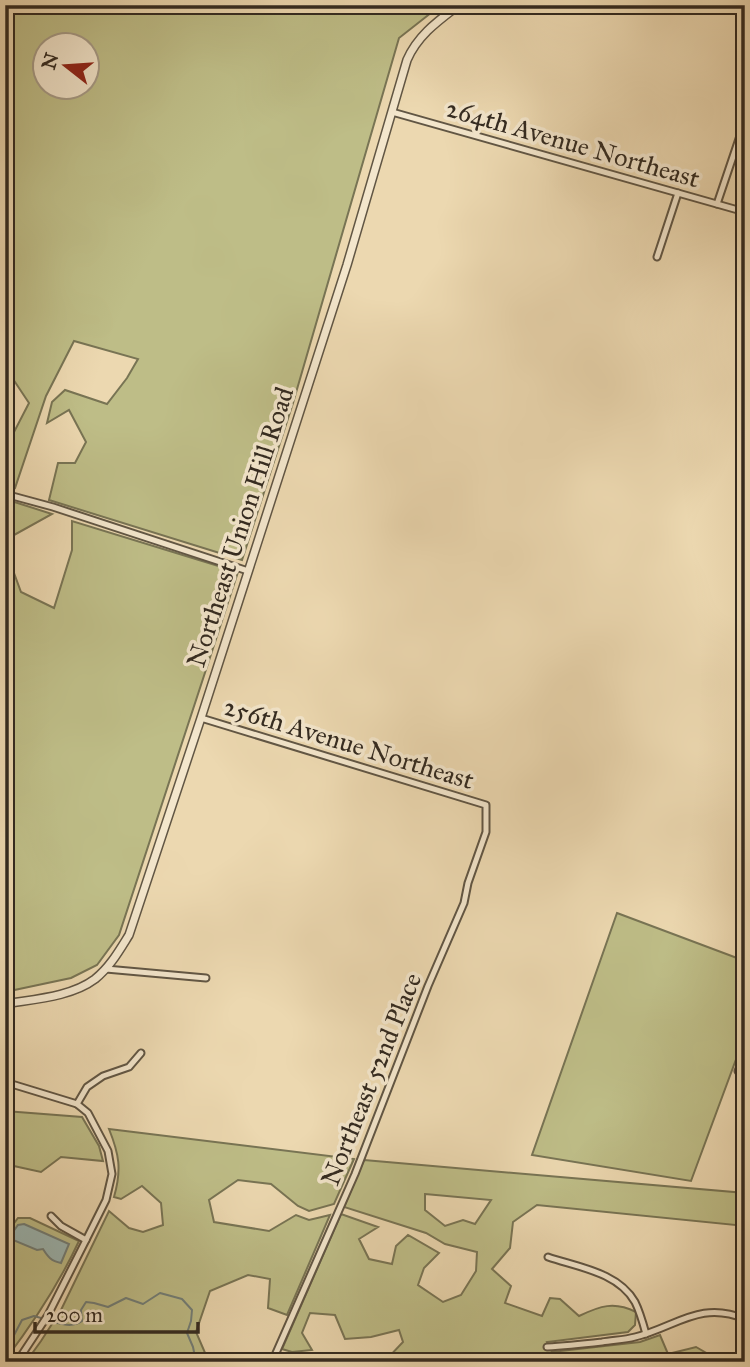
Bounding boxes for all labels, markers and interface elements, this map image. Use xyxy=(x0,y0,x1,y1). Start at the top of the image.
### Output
north arrow xyxy=(32,32,102,102)
text: N xyxy=(37,50,64,72)
street label: 264th Avenue Northeast xyxy=(443,91,703,195)
street label: Northeast Union Hill Road xyxy=(180,383,300,671)
street label: 256th Avenue Northeast xyxy=(220,690,478,796)
street label: Northeast 52nd Place xyxy=(314,968,428,1190)
scale bar xyxy=(35,1290,198,1334)
text: 200 m xyxy=(46,1302,103,1328)

